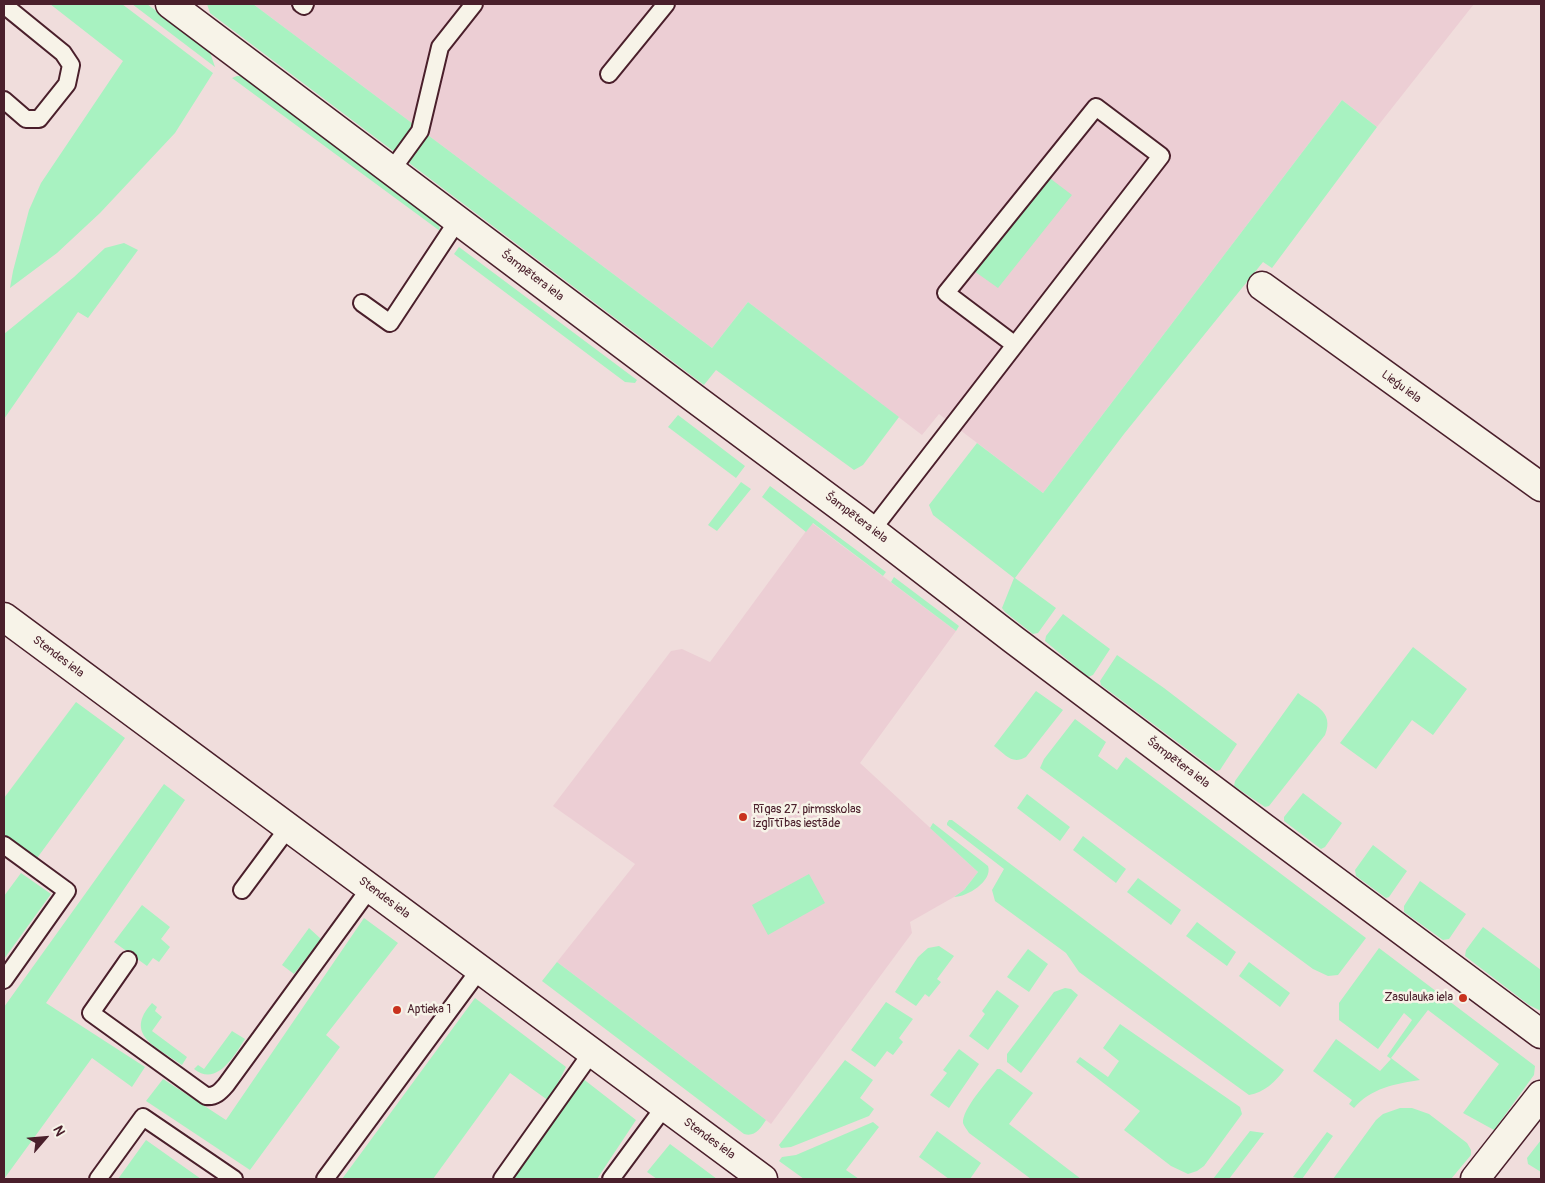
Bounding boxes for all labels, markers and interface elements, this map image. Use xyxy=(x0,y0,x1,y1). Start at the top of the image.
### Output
street label: Šampētera iela xyxy=(498,248,566,304)
street label: Lieģu iela xyxy=(1378,368,1424,406)
street label: Šampētera iela xyxy=(822,490,890,546)
street label: Stendes iela xyxy=(29,633,87,681)
street label: Šampētera iela xyxy=(1144,735,1212,791)
place label: Rīgas 27. pirmsskolas izglītības iestāde xyxy=(753,803,861,831)
marker: Rīgas 27. pirmsskolas izglītības iestāde xyxy=(737,811,749,823)
street label: Stendes iela xyxy=(355,874,413,922)
place label: Zasulauka iela xyxy=(1384,991,1453,1005)
marker: Zasulauka iela xyxy=(1457,992,1469,1004)
place label: Aptieka 1 xyxy=(407,1003,451,1017)
marker: Aptieka 1 xyxy=(391,1004,403,1016)
north arrow xyxy=(20,1113,70,1163)
street label: Stendes iela xyxy=(680,1115,738,1163)
text: N xyxy=(49,1123,69,1139)

